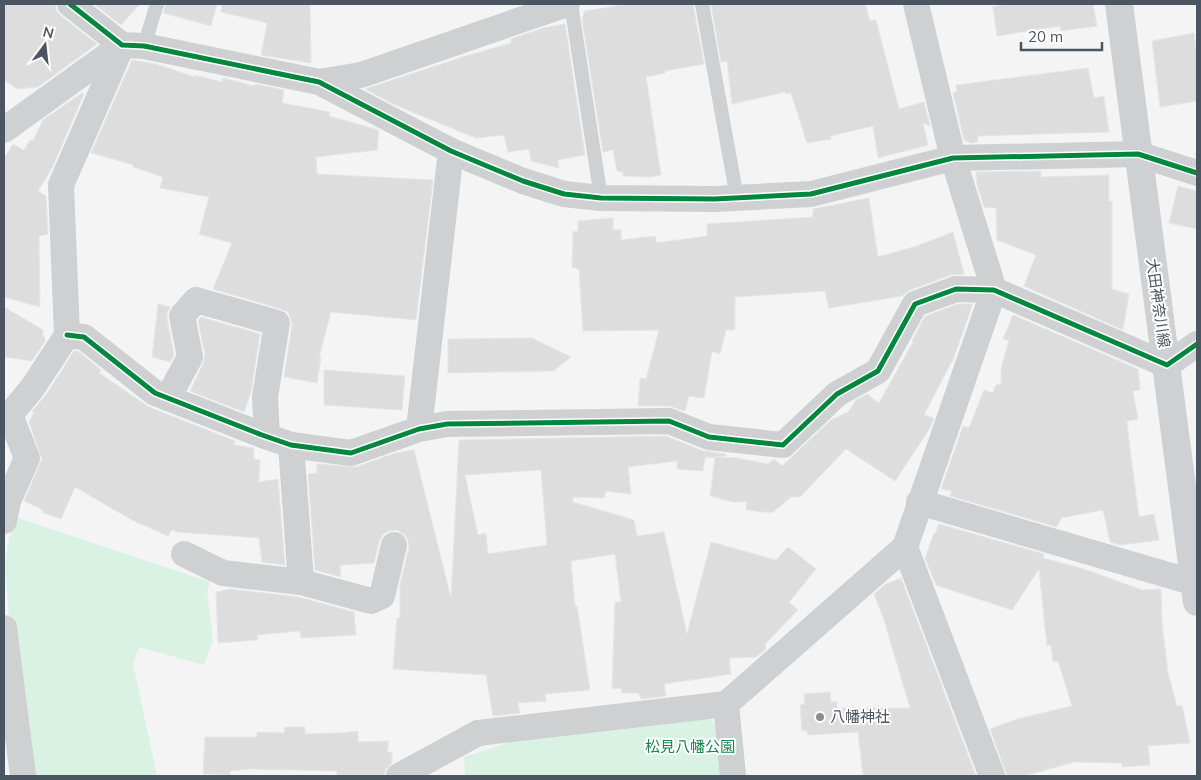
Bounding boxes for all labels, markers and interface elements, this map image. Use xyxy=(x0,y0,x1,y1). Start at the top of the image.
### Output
north arrow xyxy=(20,20,70,70)
scale bar xyxy=(1021,20,1102,52)
text: N xyxy=(41,22,56,43)
text: 20 m xyxy=(1028,27,1063,46)
street label: 大田神奈川線 xyxy=(1143,257,1174,349)
place label: 八幡神社 xyxy=(830,707,890,726)
marker: 八幡神社 xyxy=(814,711,826,723)
park label: 松見八幡公園 xyxy=(645,737,735,756)

